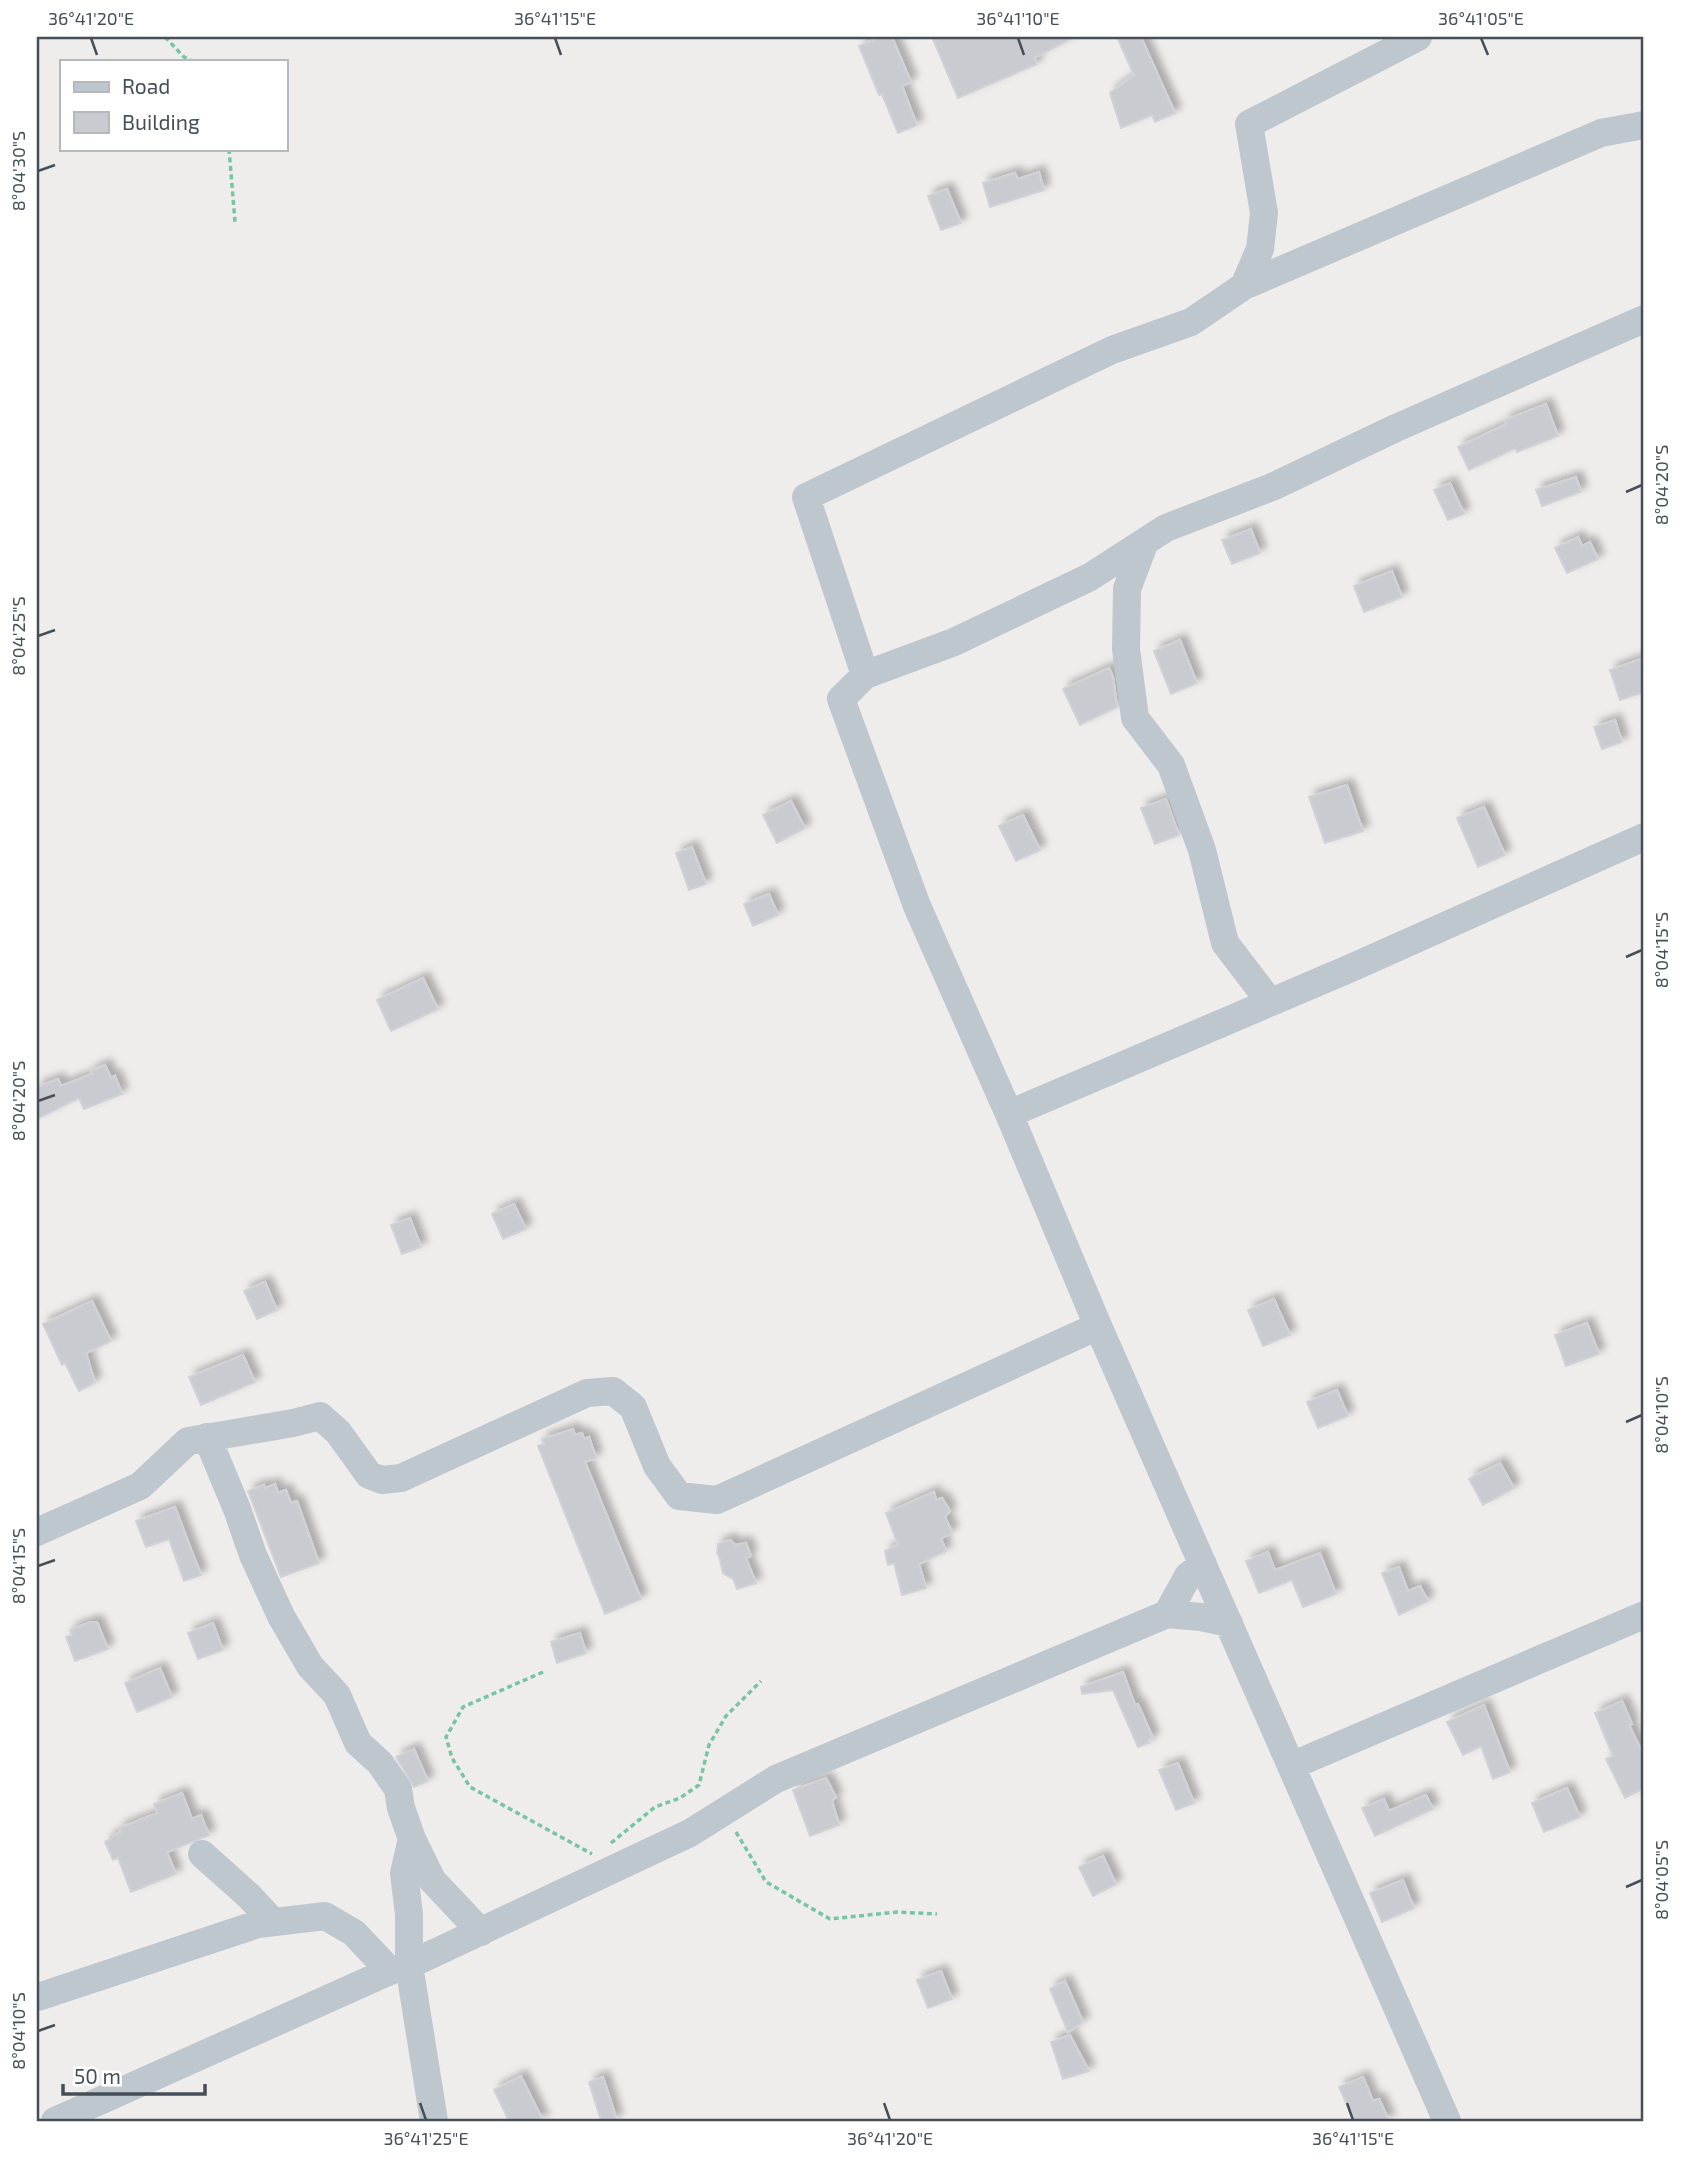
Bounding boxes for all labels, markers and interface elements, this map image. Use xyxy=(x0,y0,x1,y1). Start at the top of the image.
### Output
text: 36°41'20"E xyxy=(48,7,134,29)
text: 36°41'15"E xyxy=(514,7,596,29)
text: 36°41'10"E xyxy=(976,7,1060,29)
text: 36°41'05"E xyxy=(1438,7,1524,29)
legend xyxy=(60,60,287,150)
text: Road xyxy=(122,73,170,98)
text: Building xyxy=(122,109,200,134)
text: 8°04'30"S xyxy=(7,131,29,211)
text: 8°04'20"S xyxy=(1650,445,1672,525)
text: 8°04'25"S xyxy=(7,596,29,676)
text: 8°04'15"S xyxy=(1650,912,1672,988)
text: 8°04'20"S xyxy=(7,1061,29,1141)
text: 8°04'10"S xyxy=(1650,1376,1672,1454)
text: 8°04'15"S xyxy=(7,1528,29,1604)
text: 8°04'05"S xyxy=(1650,1840,1672,1920)
text: 8°04'10"S xyxy=(7,1992,29,2070)
scale bar xyxy=(63,2053,205,2097)
text: 50 m xyxy=(74,2063,121,2088)
text: 36°41'25"E xyxy=(383,2127,469,2149)
text: 36°41'20"E xyxy=(847,2127,933,2149)
text: 36°41'15"E xyxy=(1312,2127,1394,2149)

